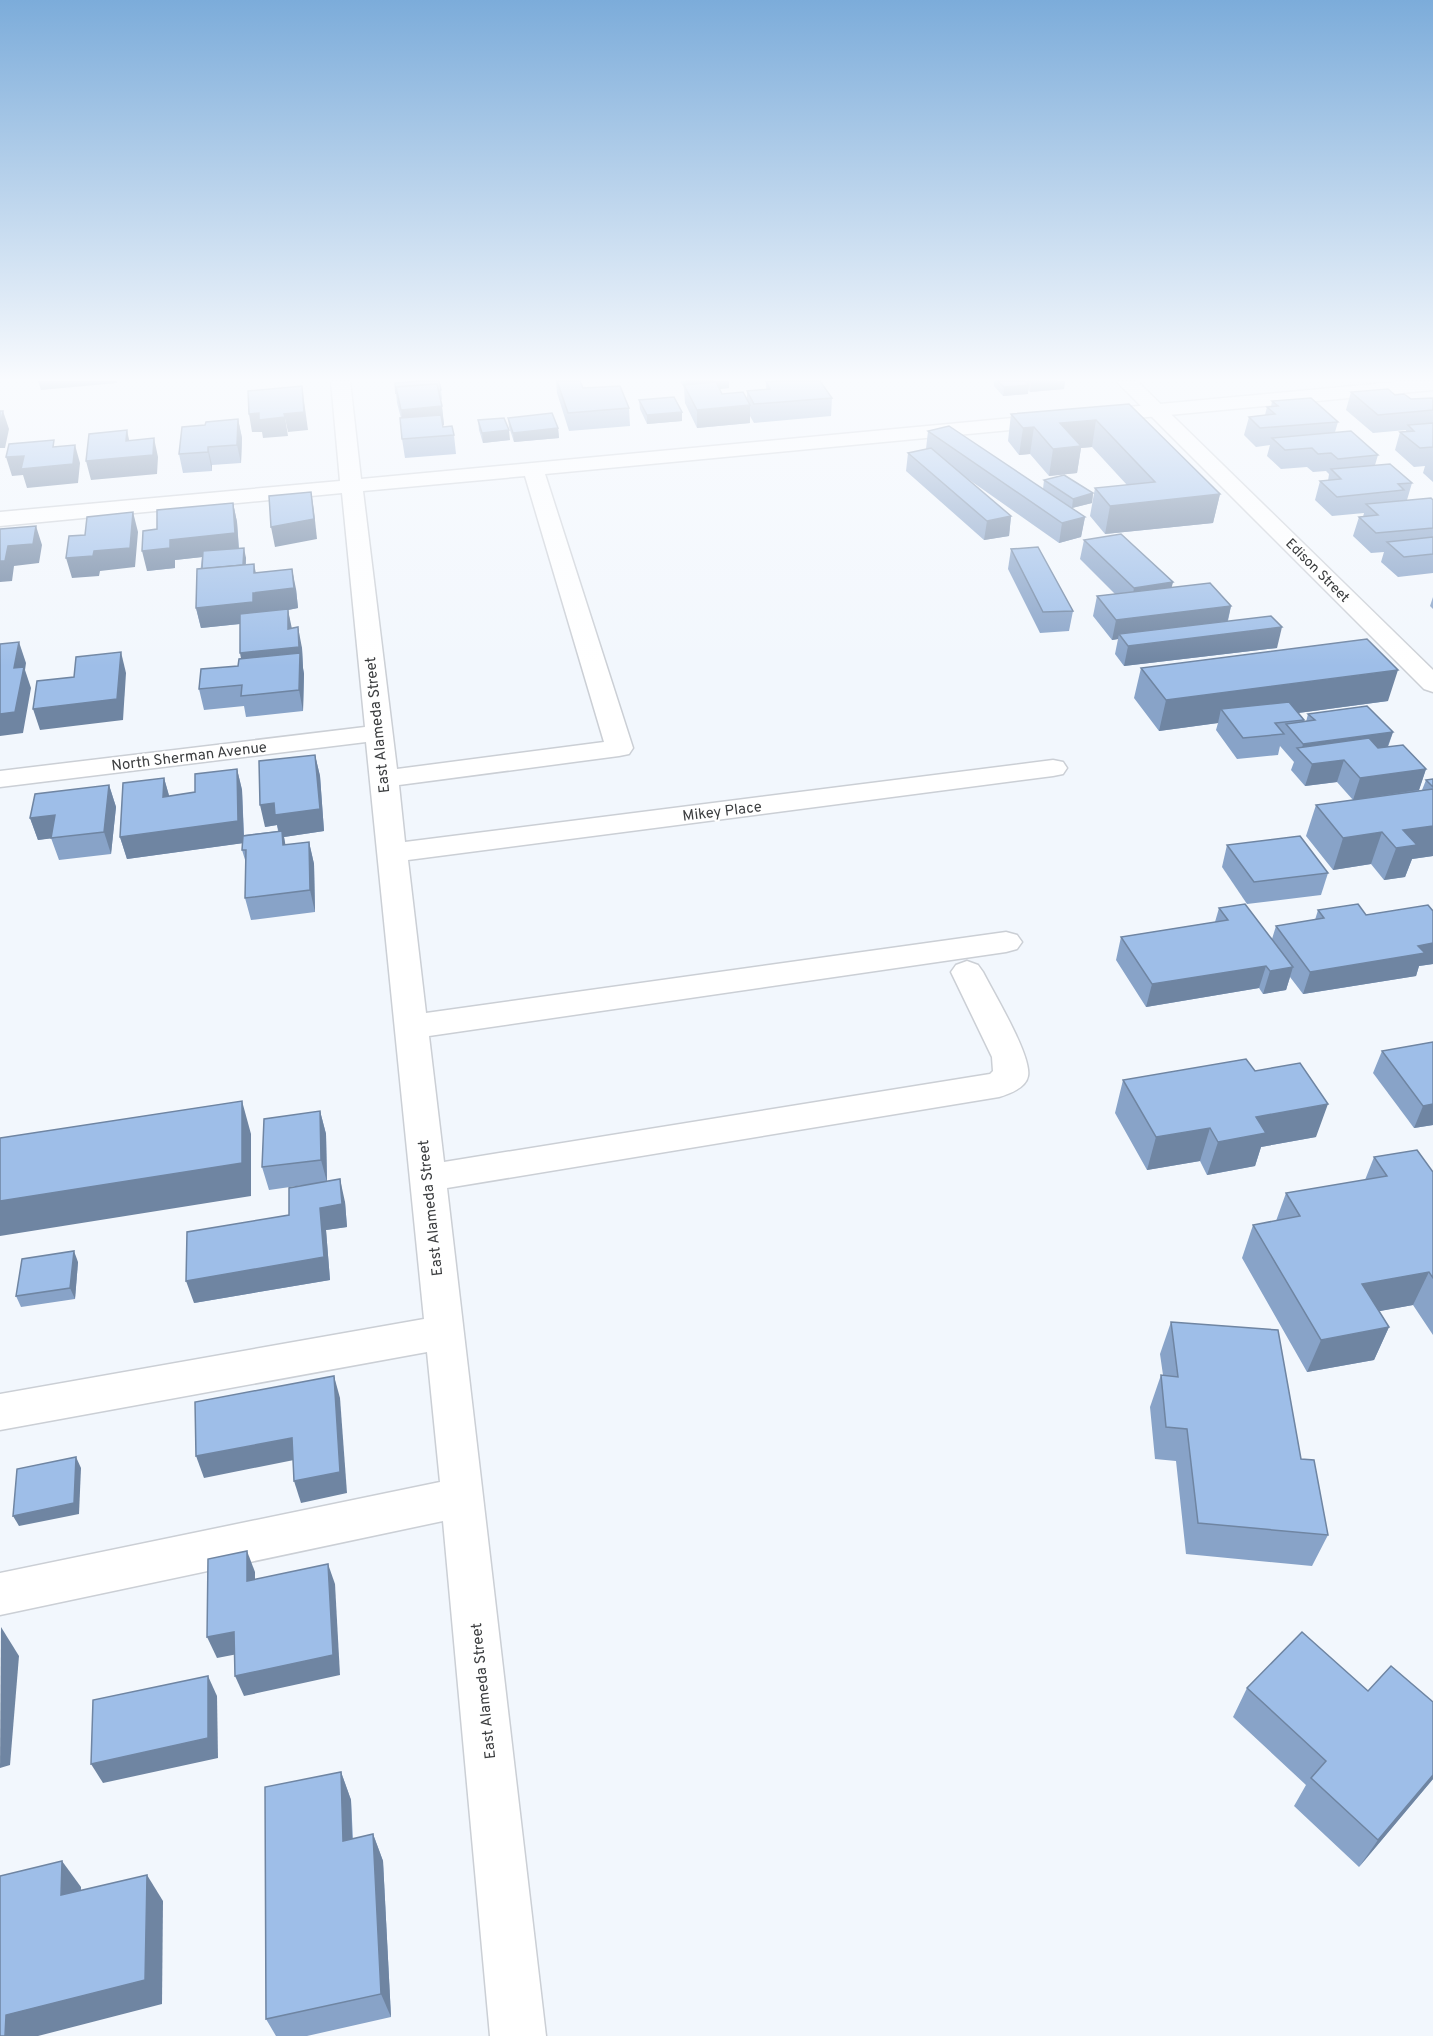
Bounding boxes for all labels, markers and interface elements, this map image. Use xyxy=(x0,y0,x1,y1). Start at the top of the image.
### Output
street label: Edison Street xyxy=(1282,536,1352,606)
street label: East Alameda Street xyxy=(362,656,395,794)
street label: North Sherman Avenue xyxy=(110,739,268,776)
street label: Mikey Place xyxy=(681,798,763,827)
street label: East Alameda Street xyxy=(415,1139,448,1277)
street label: East Alameda Street xyxy=(468,1622,501,1760)

